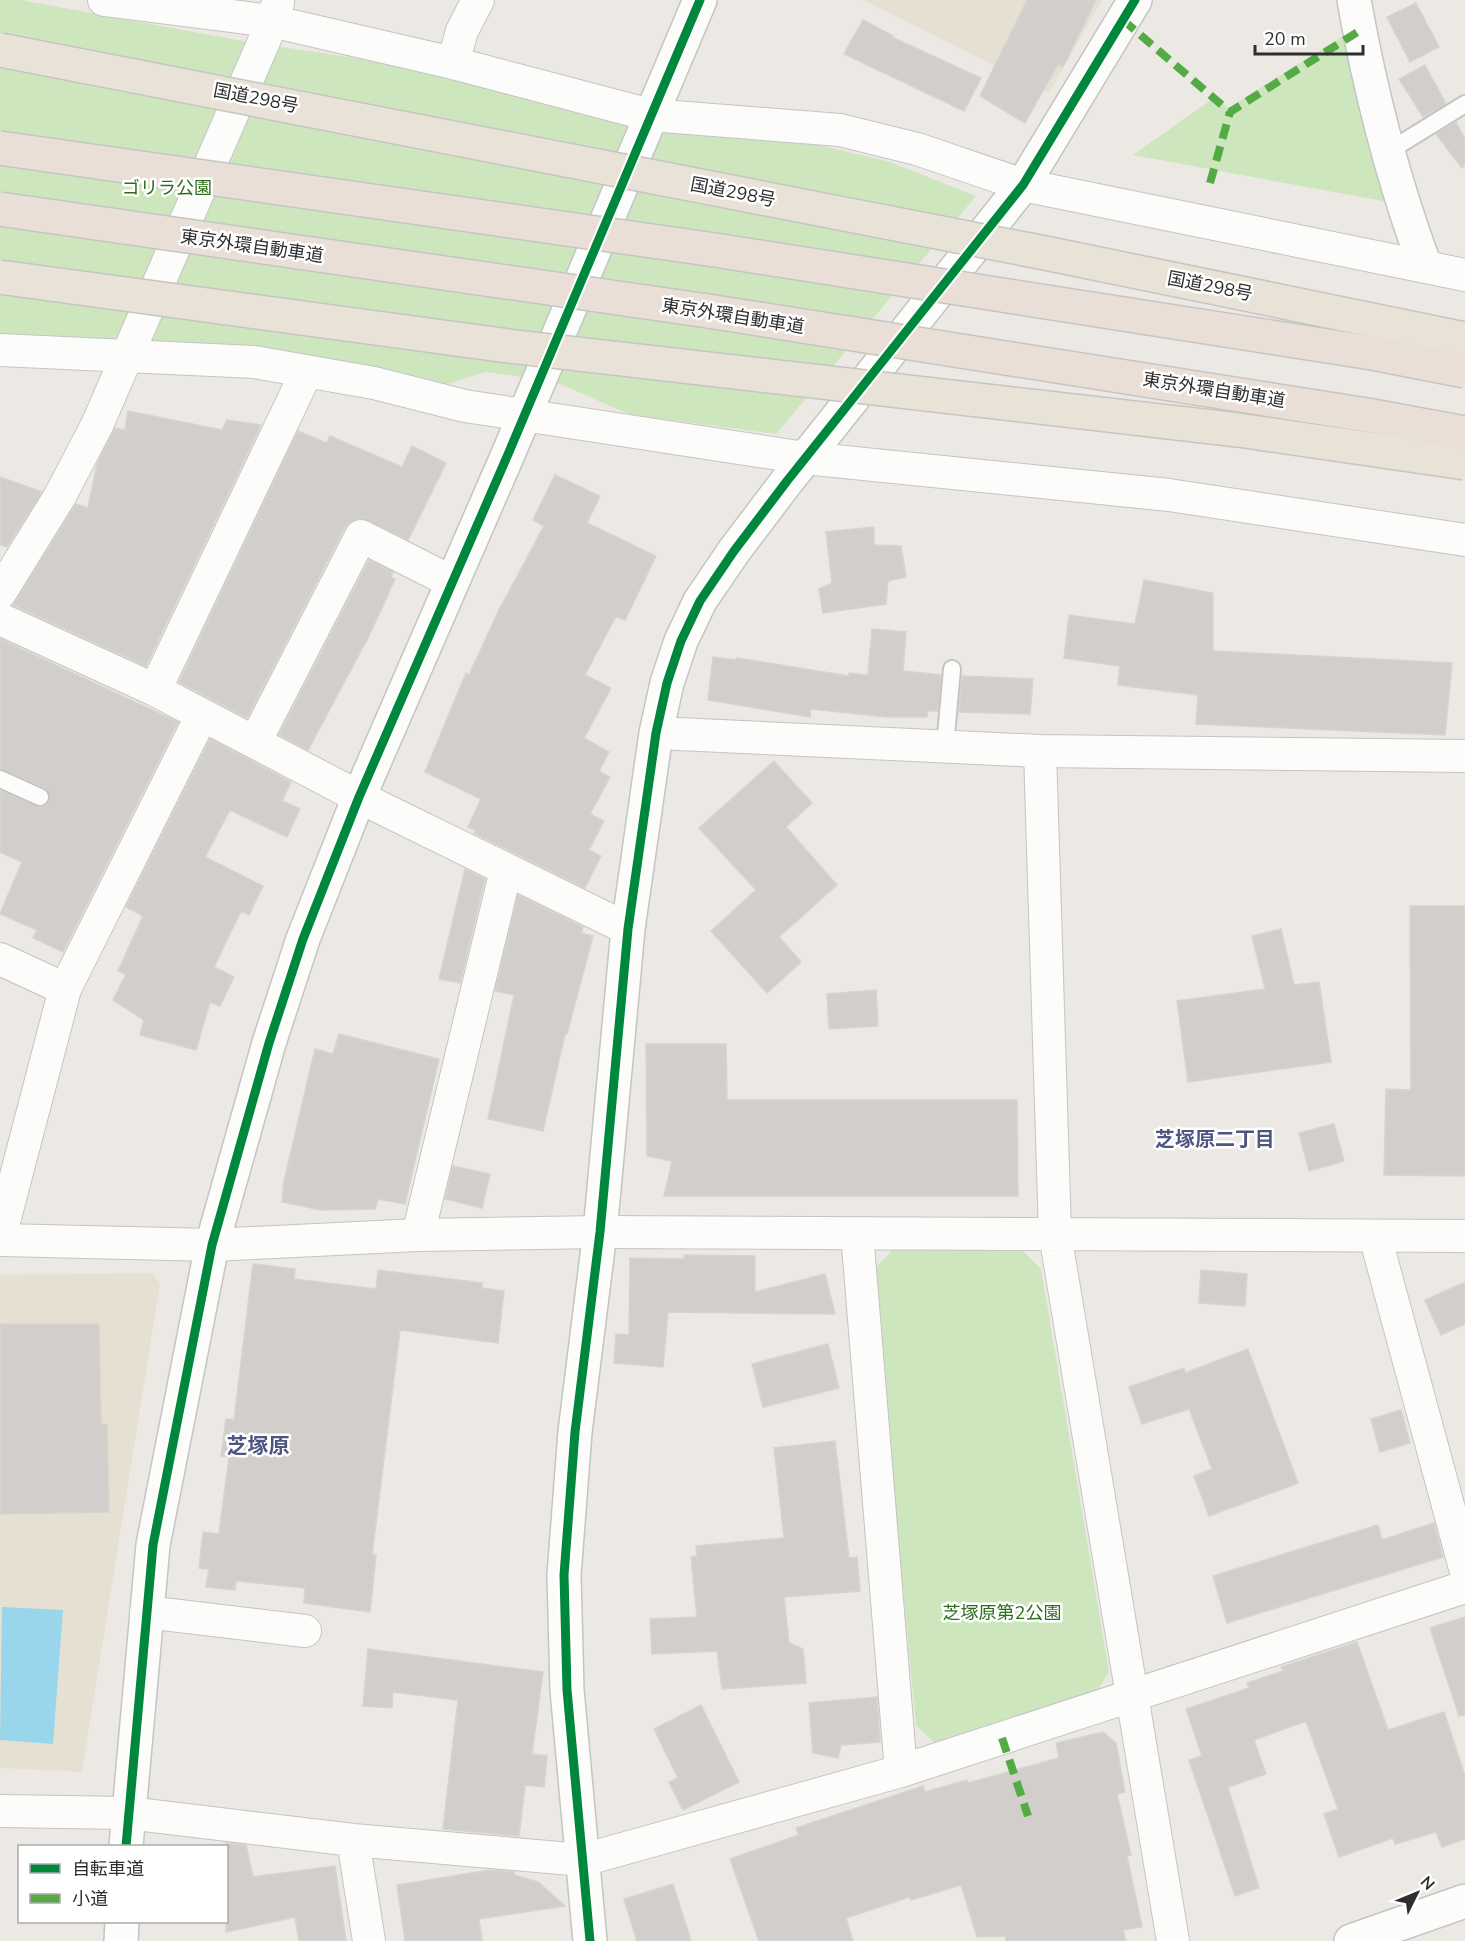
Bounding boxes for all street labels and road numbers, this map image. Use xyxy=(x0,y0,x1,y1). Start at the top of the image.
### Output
street label: 国道298号 xyxy=(211,78,301,118)
street label: 国道298号 xyxy=(688,172,778,212)
street label: 東京外環自動車道 xyxy=(179,224,325,268)
street label: 国道298号 xyxy=(1165,266,1255,306)
street label: 東京外環自動車道 xyxy=(660,293,806,339)
street label: 東京外環自動車道 xyxy=(1141,367,1287,413)

